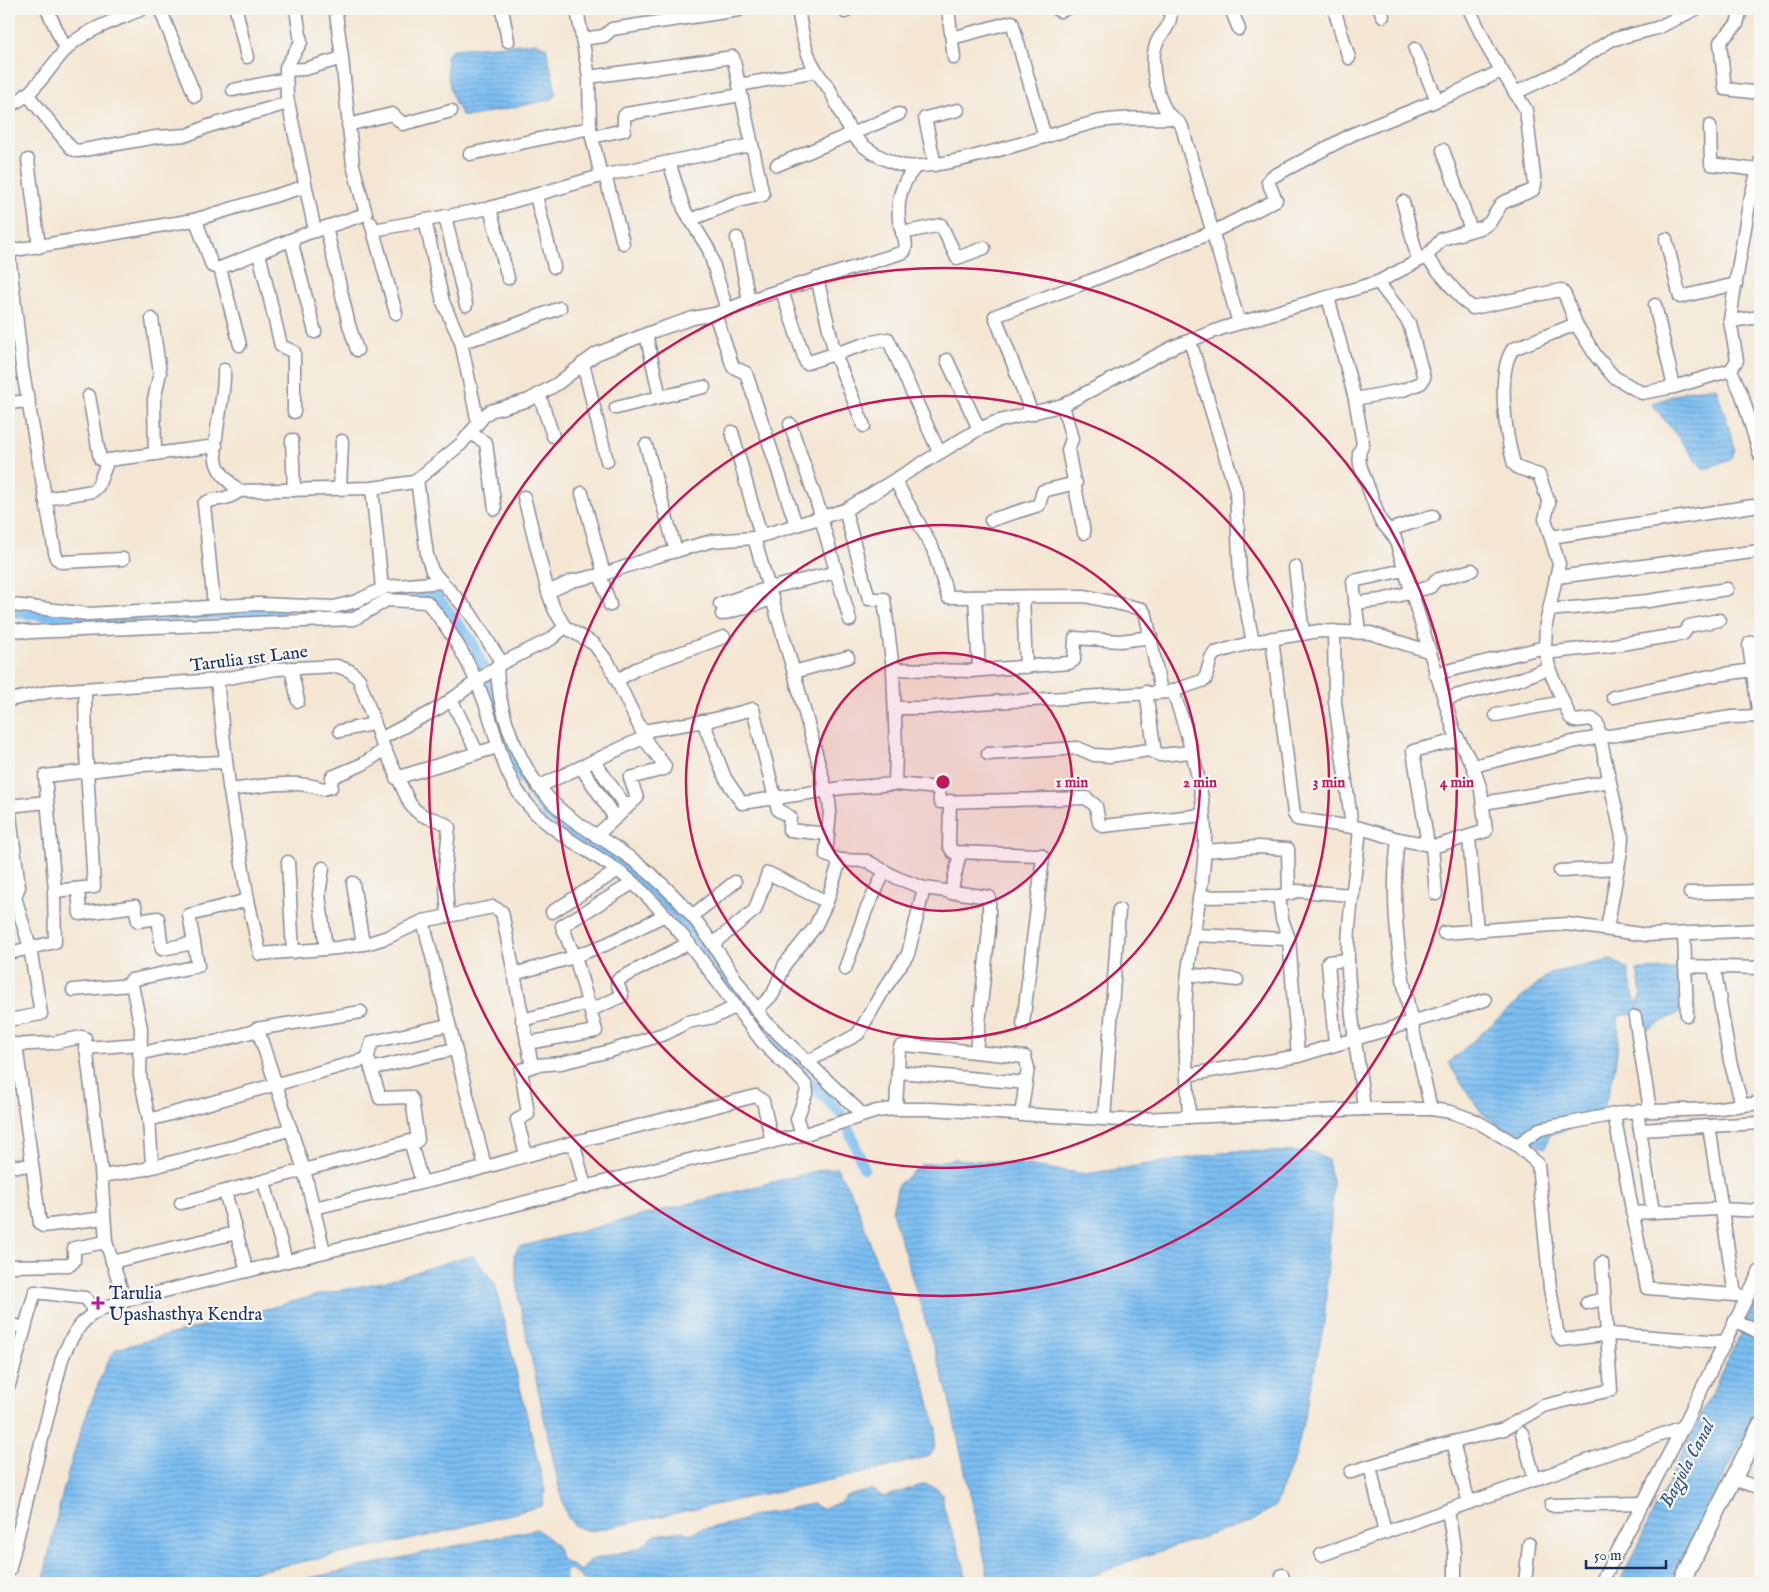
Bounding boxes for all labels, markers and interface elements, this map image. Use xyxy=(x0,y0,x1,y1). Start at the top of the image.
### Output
street label: Tarulia 1st Lane xyxy=(189,641,309,678)
centre of rings xyxy=(934,773,952,791)
text: 1 min xyxy=(1056,773,1088,792)
text: 2 min xyxy=(1183,773,1217,792)
text: 3 min xyxy=(1313,773,1345,792)
text: 4 min xyxy=(1440,773,1474,792)
place label: Tarulia Upashasthya Kendra xyxy=(109,1283,262,1327)
marker: Tarulia Upashasthya Kendra xyxy=(91,1296,105,1310)
water label: Bagjola Canal xyxy=(1655,1415,1722,1512)
scale bar xyxy=(1586,1537,1666,1569)
text: 50 m xyxy=(1594,1546,1622,1565)

